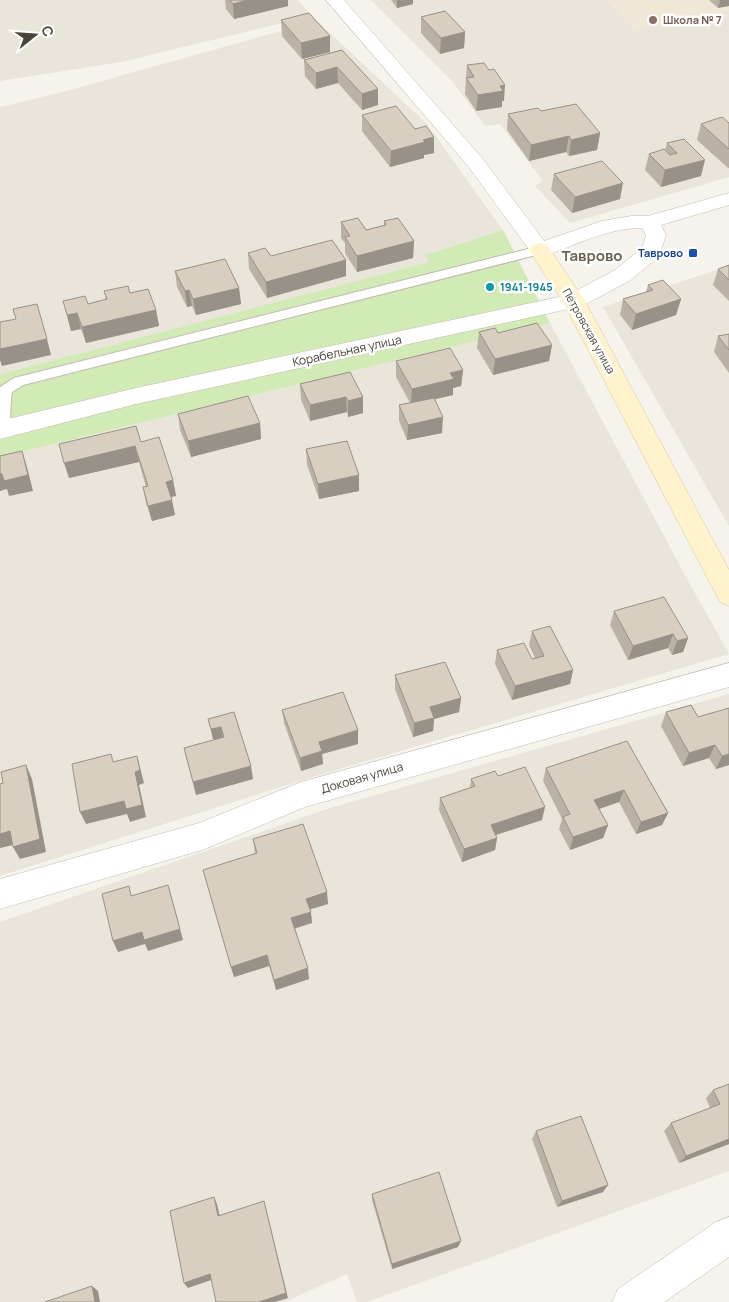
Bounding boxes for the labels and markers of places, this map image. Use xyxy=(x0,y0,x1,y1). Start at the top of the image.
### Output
place label: Школа № 7 xyxy=(663,12,722,27)
marker: Школа № 7 xyxy=(647,14,659,26)
place label: Таврово xyxy=(638,245,683,260)
marker: Таврово xyxy=(687,247,699,259)
place label: 1941-1945 xyxy=(500,279,553,294)
marker: 1941-1945 xyxy=(484,281,496,293)

